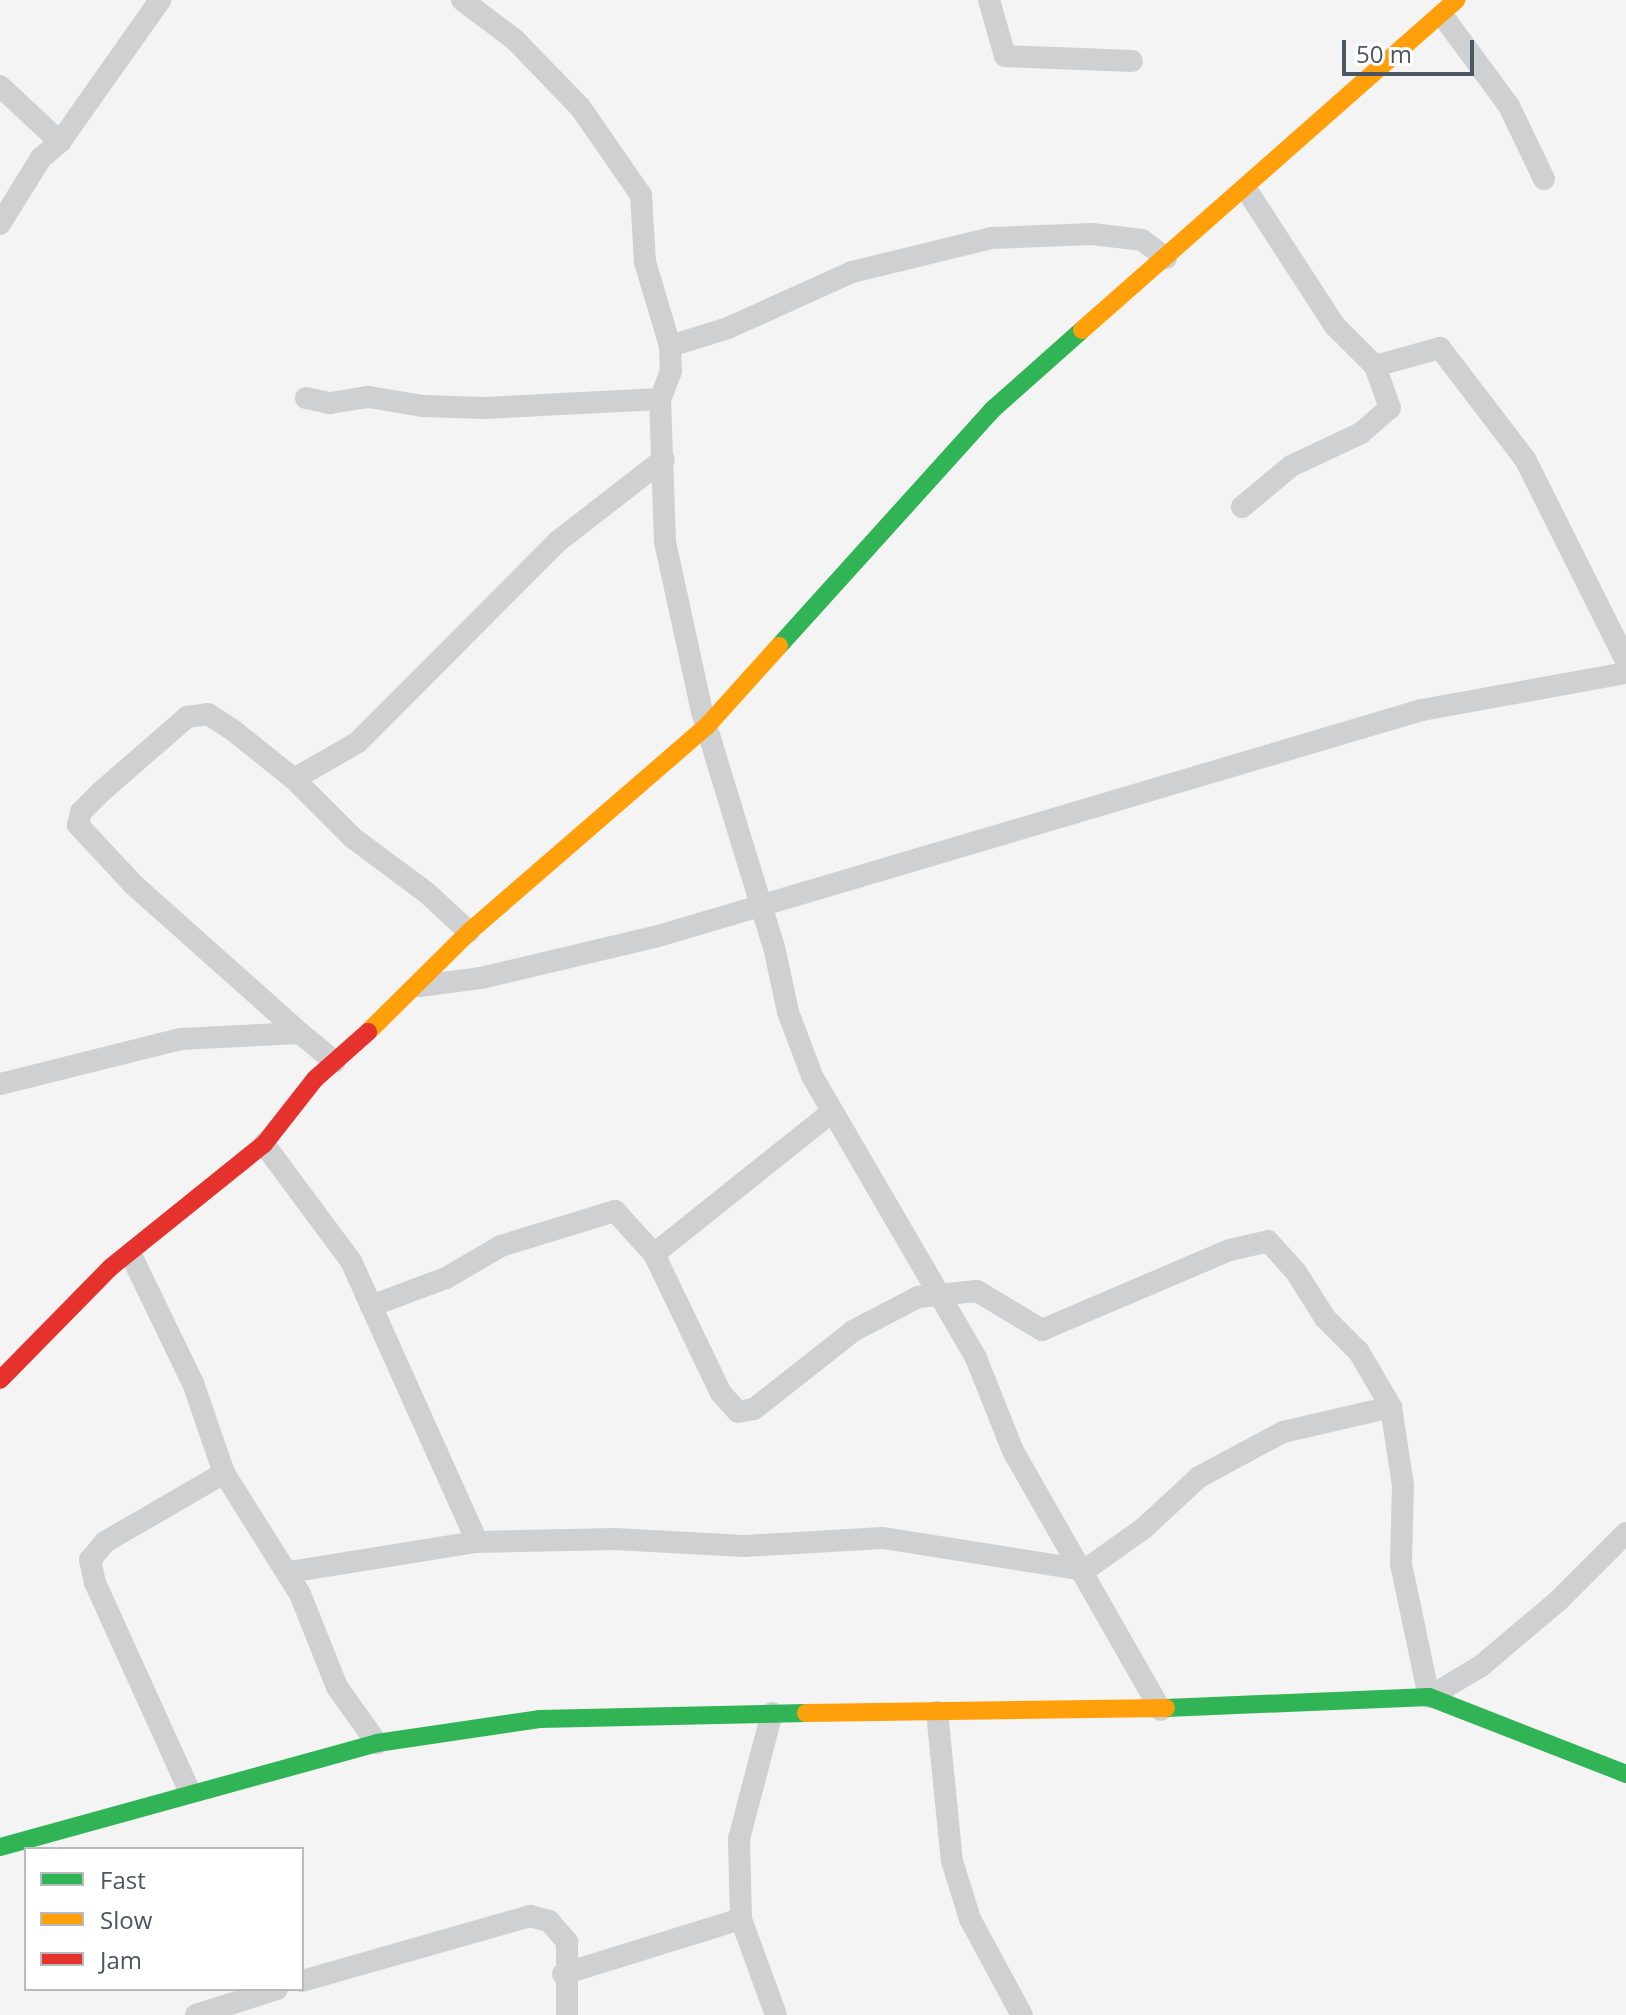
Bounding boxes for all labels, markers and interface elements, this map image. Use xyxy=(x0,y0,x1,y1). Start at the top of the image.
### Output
scale bar xyxy=(1346,24,1478,74)
text: 50 m xyxy=(1356,37,1412,70)
legend xyxy=(24,1847,304,1991)
text: Fast xyxy=(100,1863,146,1896)
text: Slow xyxy=(100,1903,152,1936)
text: Jam xyxy=(100,1943,142,1976)

